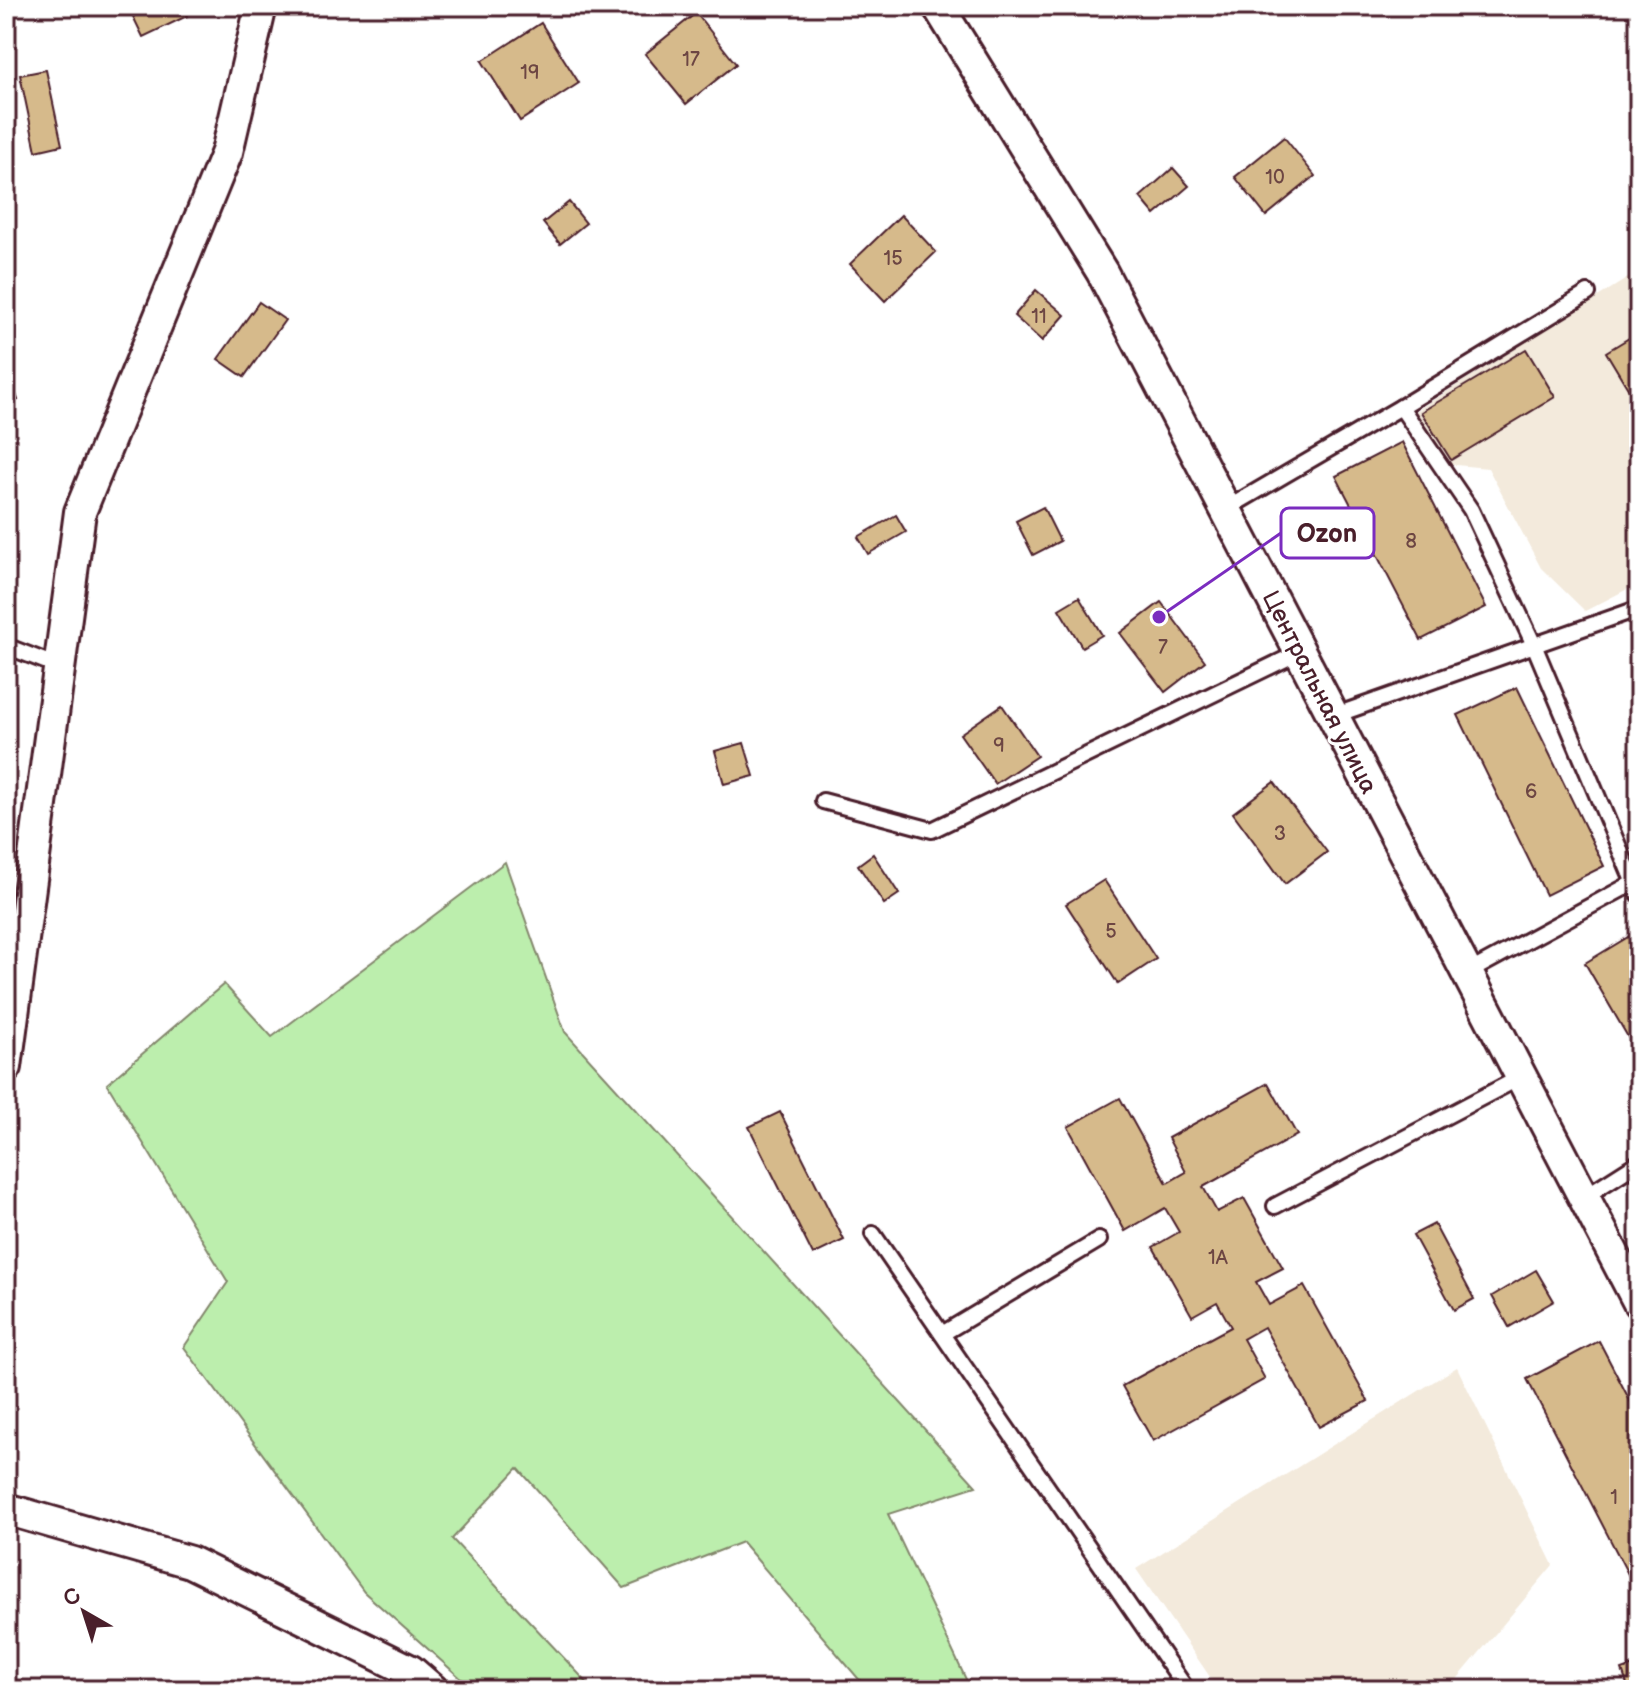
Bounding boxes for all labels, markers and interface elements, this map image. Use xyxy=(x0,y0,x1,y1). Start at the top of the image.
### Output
house number: 17 xyxy=(682,48,700,72)
house number: 19 xyxy=(520,61,540,85)
house number: 10 xyxy=(1265,166,1285,190)
house number: 15 xyxy=(883,247,903,271)
house number: 11 xyxy=(1031,305,1047,329)
callout: Ozon xyxy=(1281,508,1374,558)
text: Ozon xyxy=(1297,519,1357,550)
house number: 8 xyxy=(1405,530,1417,554)
street label: Центральная улица xyxy=(1256,586,1383,798)
house number: 7 xyxy=(1158,636,1168,660)
house number: 9 xyxy=(993,734,1005,758)
house number: 6 xyxy=(1525,780,1537,804)
house number: 3 xyxy=(1274,822,1286,846)
house number: 5 xyxy=(1105,920,1117,944)
house number: 1А xyxy=(1208,1246,1229,1270)
house number: 1 xyxy=(1610,1486,1618,1510)
north arrow xyxy=(44,1572,124,1652)
text: С xyxy=(58,1582,87,1613)

